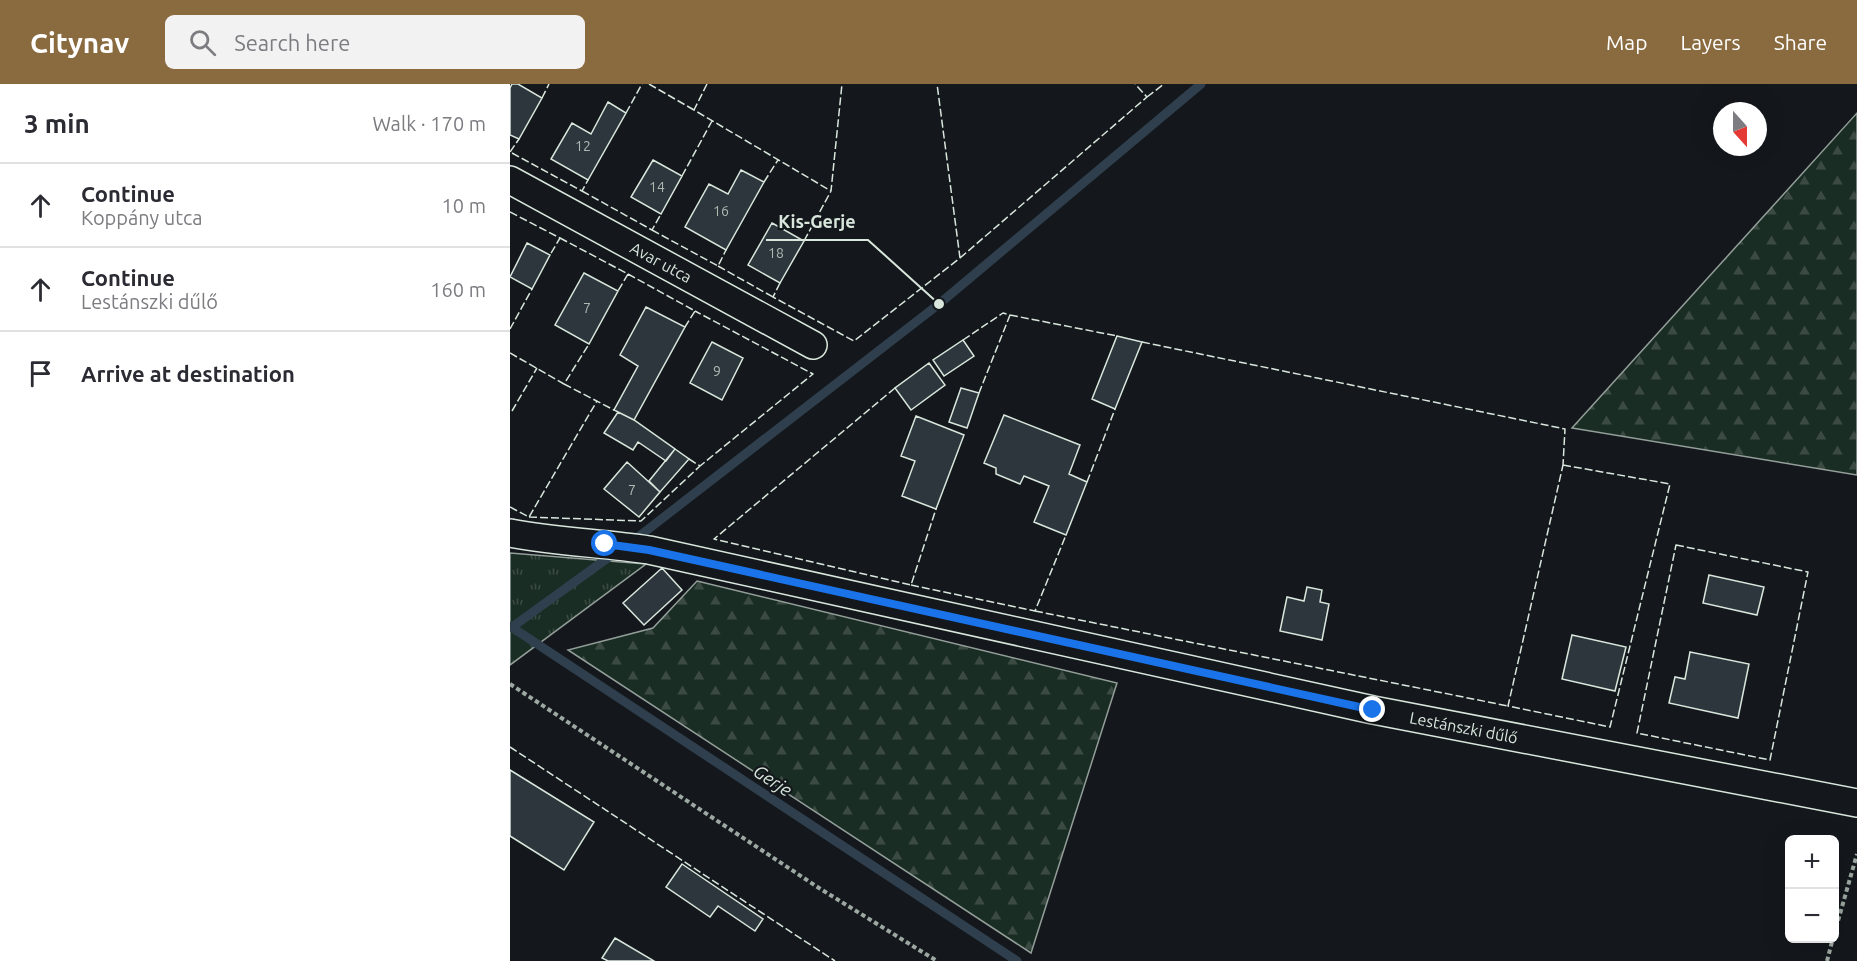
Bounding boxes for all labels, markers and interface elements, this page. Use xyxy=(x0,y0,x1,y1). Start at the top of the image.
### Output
search box xyxy=(165,15,585,69)
icon: search xyxy=(186,26,219,59)
text: Citynav xyxy=(30,27,129,58)
text: Search here xyxy=(234,30,350,55)
text: Map xyxy=(1606,30,1647,54)
text: Layers xyxy=(1680,30,1741,54)
text: Share xyxy=(1774,30,1827,54)
north arrow xyxy=(1713,102,1767,156)
text: 3 min xyxy=(24,109,90,138)
text: Walk · 170 m xyxy=(373,112,486,135)
house number: 12 xyxy=(575,138,591,154)
house number: 14 xyxy=(649,179,665,195)
text: Continue xyxy=(81,181,175,206)
icon: ahead xyxy=(24,189,57,222)
text: 10 m xyxy=(442,194,486,217)
house number: 16 xyxy=(713,203,729,219)
callout: Kis-Gerje xyxy=(766,204,868,240)
text: Koppány utca xyxy=(81,206,203,229)
text: Kis-Gerje xyxy=(778,211,856,231)
street label: Avar utca xyxy=(627,238,695,286)
house number: 18 xyxy=(768,245,784,261)
text: Continue xyxy=(81,265,175,290)
icon: ahead xyxy=(24,273,57,306)
text: 160 m xyxy=(430,278,486,301)
text: Lestánszki dűlő xyxy=(81,290,218,313)
house number: 7 xyxy=(583,300,591,316)
icon: arrive xyxy=(24,357,57,390)
text: Arrive at destination xyxy=(81,361,295,386)
house number: 9 xyxy=(713,363,721,379)
house number: 7 xyxy=(628,482,636,498)
route start xyxy=(591,530,617,556)
route end xyxy=(1359,696,1385,722)
street label: Lestánszki dűlő xyxy=(1408,708,1519,747)
water label: Gerje xyxy=(750,760,796,800)
map controls xyxy=(1785,835,1839,943)
button: + xyxy=(1785,835,1839,889)
button: − xyxy=(1785,889,1839,943)

